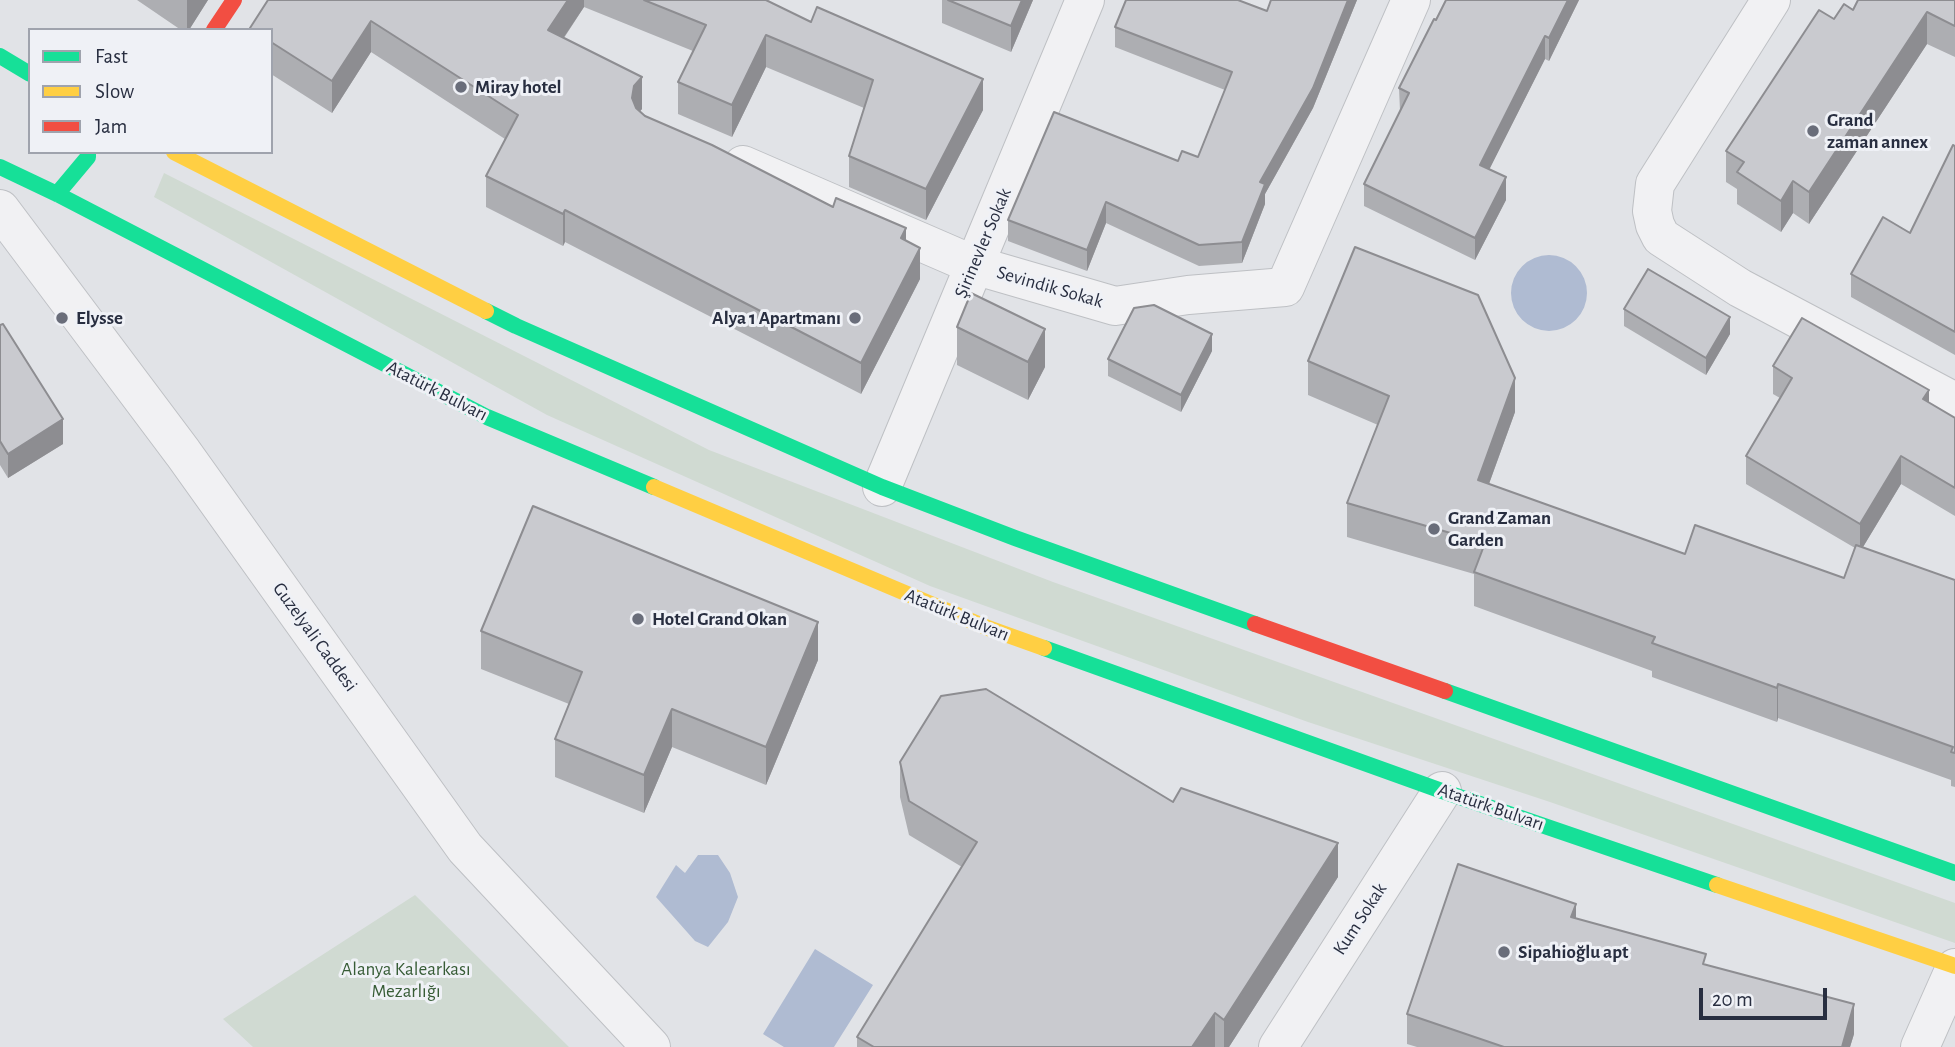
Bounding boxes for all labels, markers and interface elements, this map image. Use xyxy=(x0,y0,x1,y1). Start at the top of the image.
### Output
legend xyxy=(28,28,273,154)
text: Fast xyxy=(95,46,128,67)
place label: Miray hotel xyxy=(475,76,562,98)
marker: Miray hotel xyxy=(453,79,469,95)
text: Slow xyxy=(95,81,134,102)
place label: Grand zaman annex xyxy=(1827,109,1928,153)
text: Jam xyxy=(95,116,127,137)
marker: Grand zaman annex xyxy=(1805,123,1821,139)
street label: Şirinevler Sokak xyxy=(950,185,1016,301)
street label: Sevindik Sokak xyxy=(994,261,1106,313)
place label: Elysse xyxy=(76,307,123,329)
place label: Alya 1 Apartmanı xyxy=(712,307,841,329)
marker: Elysse xyxy=(54,310,70,326)
marker: Alya 1 Apartmanı xyxy=(847,310,863,326)
street label: Atatürk Bulvarı xyxy=(383,356,491,426)
place label: Grand Zaman Garden xyxy=(1448,507,1551,551)
marker: Grand Zaman Garden xyxy=(1426,521,1442,537)
street label: Guzelyali Caddesi xyxy=(268,578,362,696)
street label: Atatürk Bulvarı xyxy=(901,584,1013,646)
place label: Hotel Grand Okan xyxy=(652,608,787,630)
marker: Hotel Grand Okan xyxy=(630,611,646,627)
street label: Atatürk Bulvarı xyxy=(1435,778,1547,836)
street label: Kum Sokak xyxy=(1328,879,1392,959)
place label: Sipahioğlu apt xyxy=(1518,941,1628,963)
marker: Sipahioğlu apt xyxy=(1496,944,1512,960)
park label: Alanya Kalearkası Mezarlığı xyxy=(341,958,471,1002)
scale bar xyxy=(1703,974,1831,1018)
text: 20 m xyxy=(1712,989,1753,1010)

